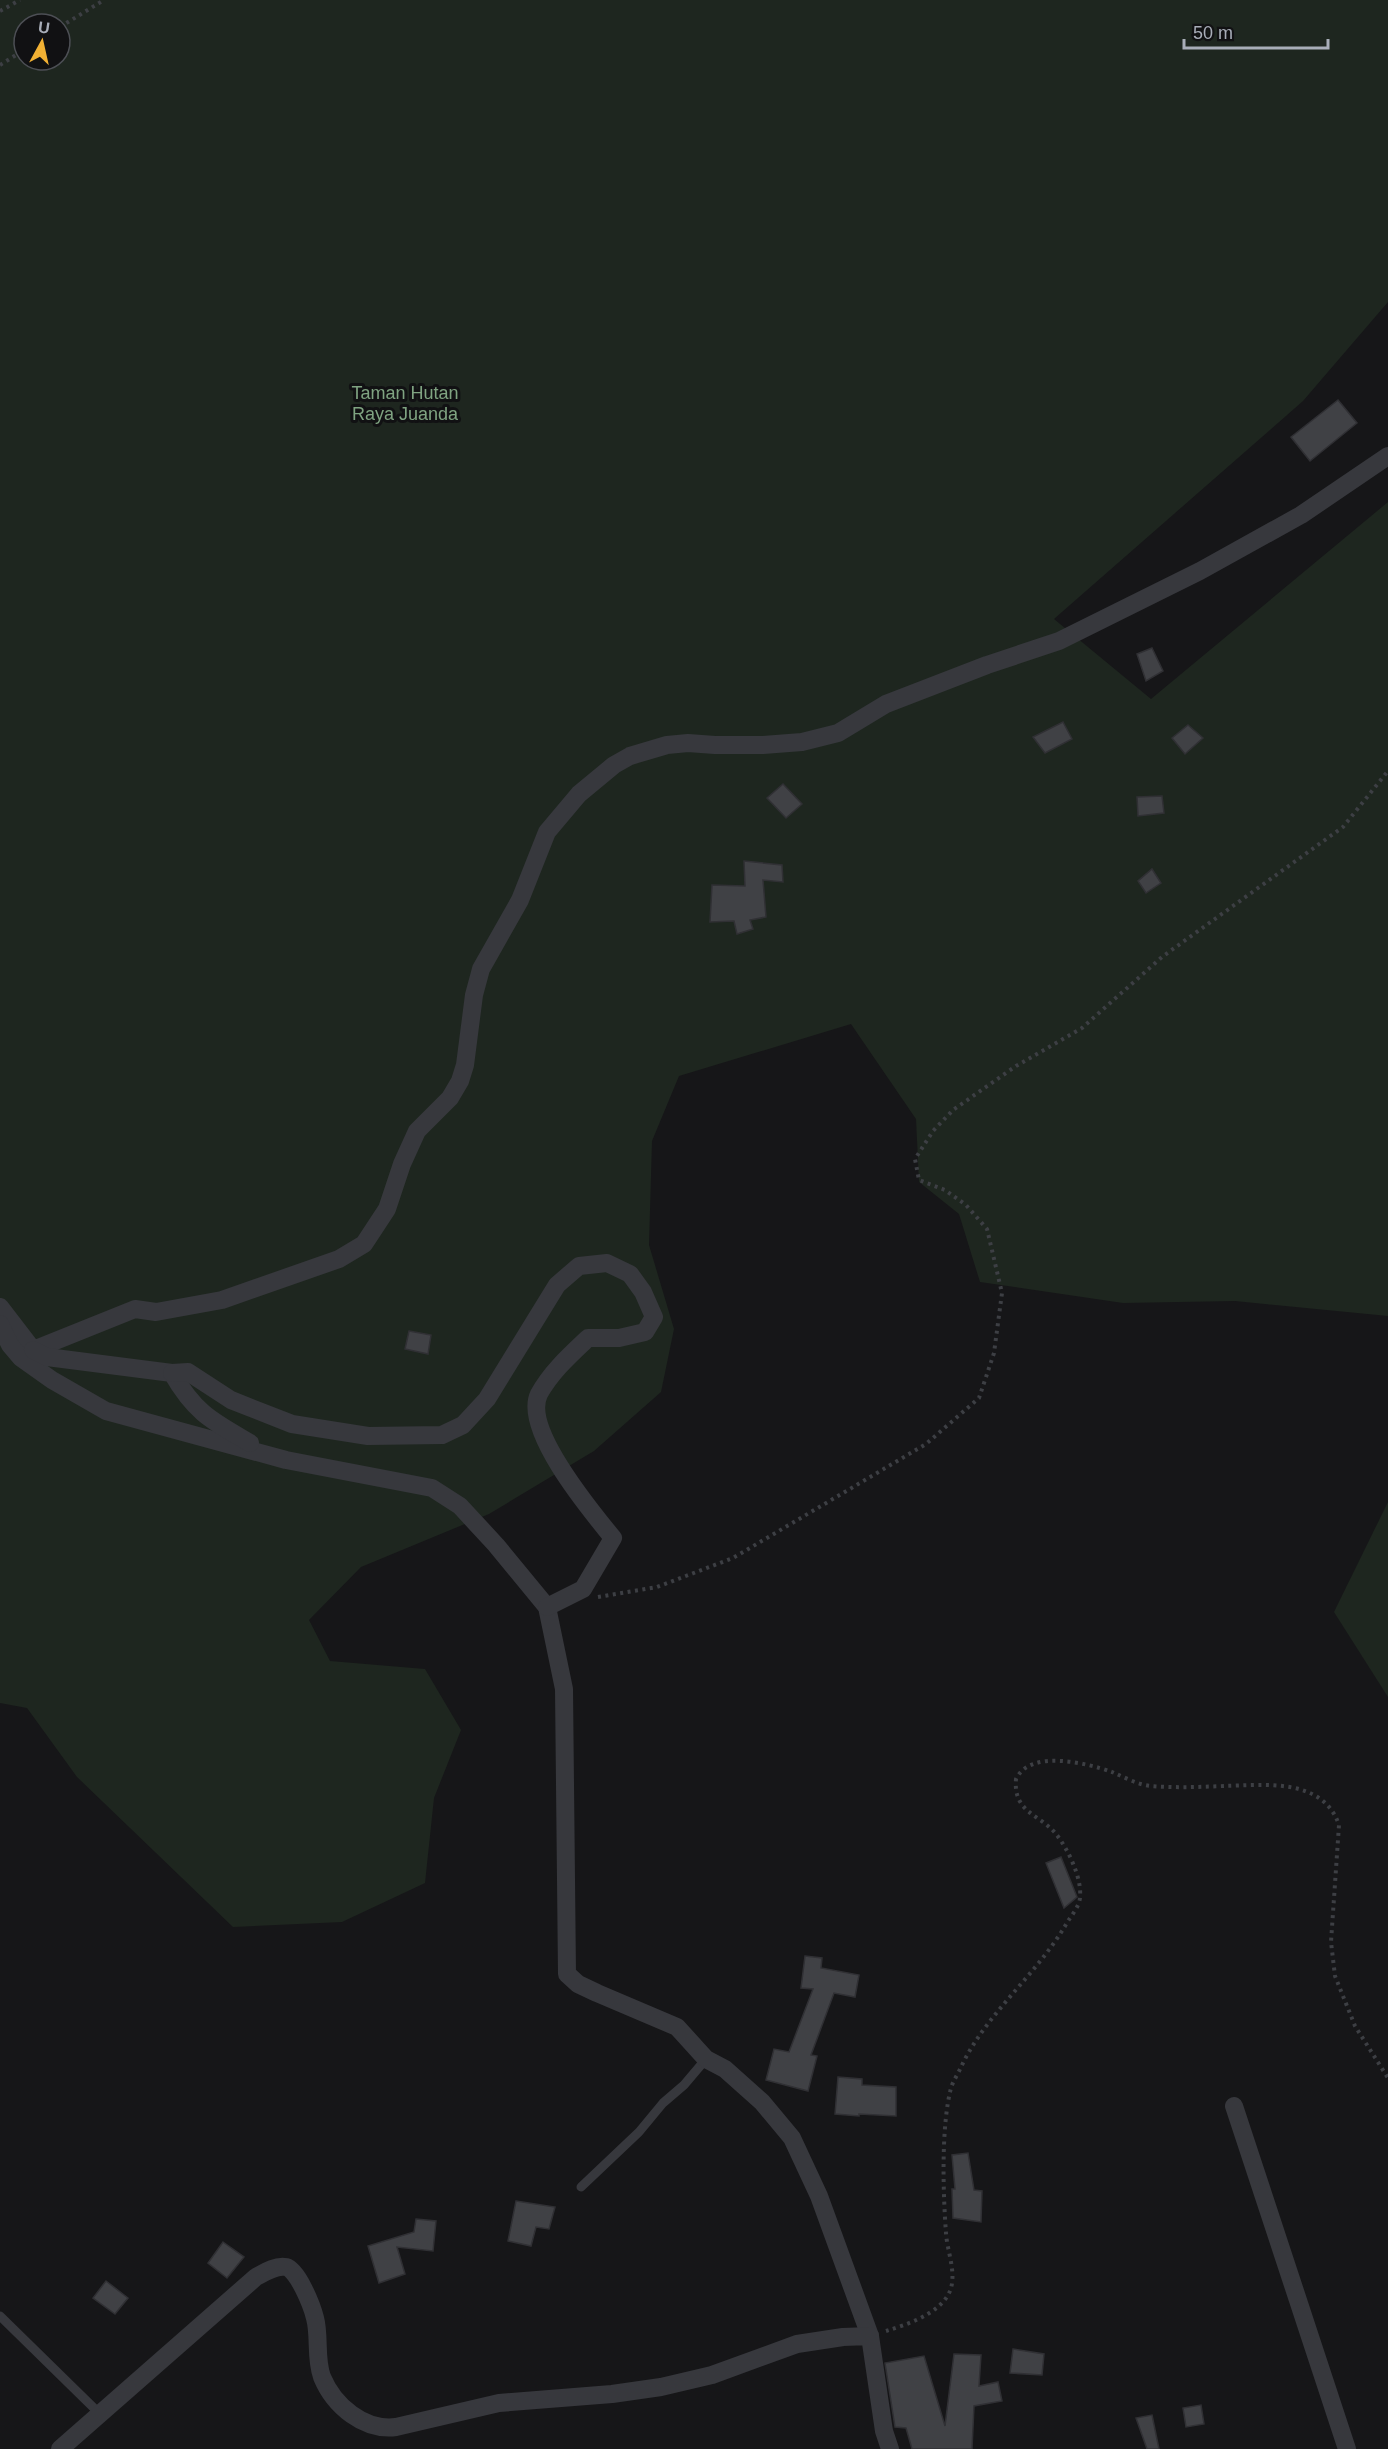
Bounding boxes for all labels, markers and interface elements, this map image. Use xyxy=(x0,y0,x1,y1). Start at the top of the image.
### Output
north arrow xyxy=(12,12,72,72)
scale bar xyxy=(1184,12,1328,50)
text: U xyxy=(37,18,51,37)
text: 50 m xyxy=(1193,23,1233,43)
park label: Taman Hutan Raya Juanda xyxy=(351,383,459,424)

